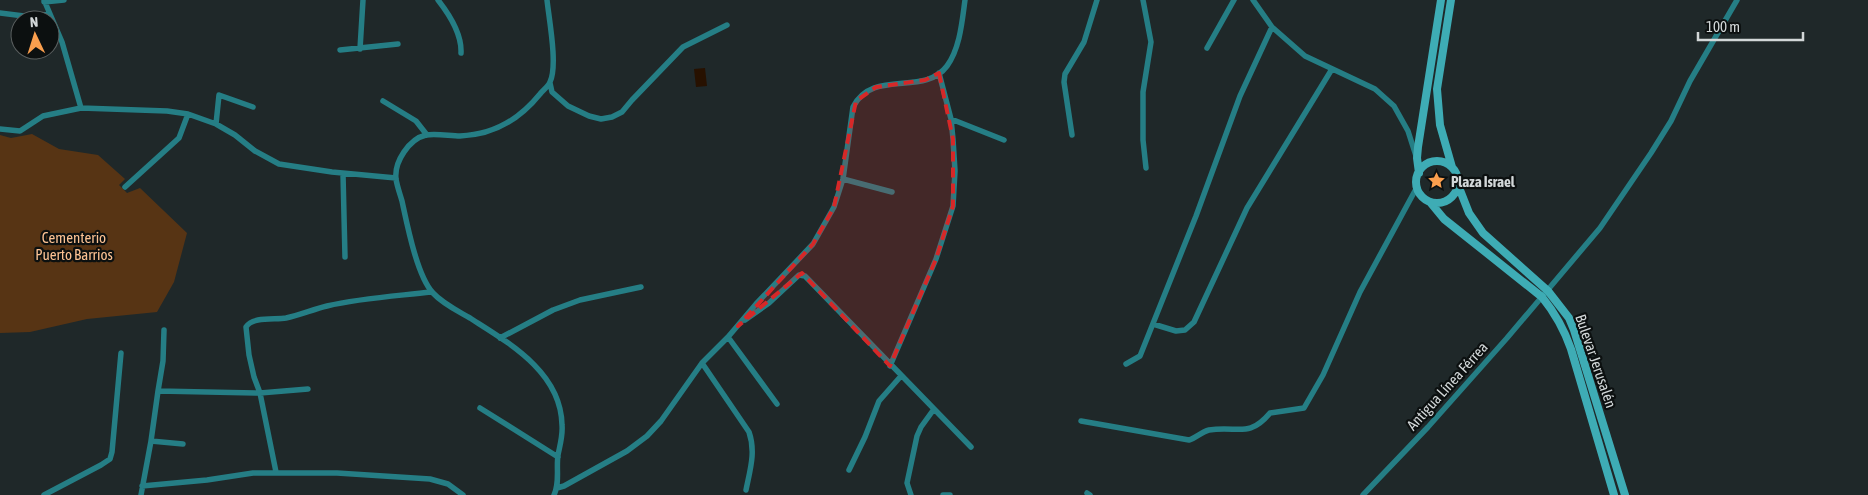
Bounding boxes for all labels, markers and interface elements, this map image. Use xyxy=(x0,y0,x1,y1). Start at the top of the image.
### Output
north arrow xyxy=(10,10,60,60)
scale bar xyxy=(1698,10,1803,42)
text: N xyxy=(29,14,39,30)
text: 100 m xyxy=(1706,18,1740,35)
place icon: Plaza Israel xyxy=(1427,171,1447,191)
place label: Plaza Israel xyxy=(1451,173,1516,190)
park label: Cementerio Puerto Barrios xyxy=(35,229,113,263)
street label: Bulevar Jerusalén xyxy=(1572,312,1620,410)
street label: Antigua Línea Férrea xyxy=(1403,338,1491,434)

